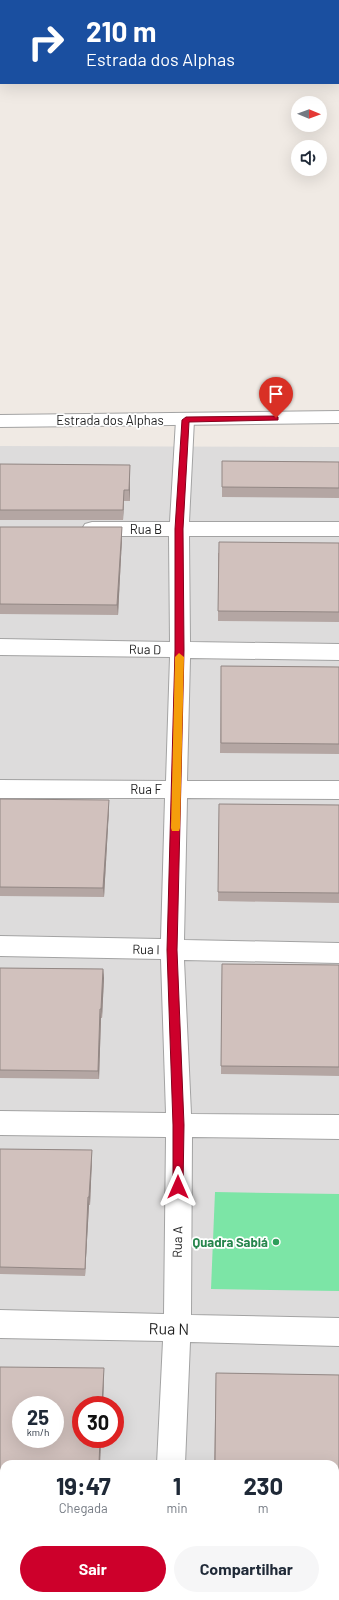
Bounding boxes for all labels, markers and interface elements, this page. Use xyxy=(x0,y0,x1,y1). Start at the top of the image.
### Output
text: 210 m xyxy=(86,14,156,48)
icon: right xyxy=(20,16,72,68)
text: Estrada dos Alphas xyxy=(86,48,235,70)
north arrow xyxy=(291,96,327,132)
map controls xyxy=(291,96,327,176)
button: sound xyxy=(291,140,327,176)
pin xyxy=(259,377,293,418)
icon: arrive xyxy=(265,383,287,405)
street label: Estrada dos Alphas xyxy=(56,412,164,428)
street label: Rua B xyxy=(130,521,162,537)
street label: Rua D xyxy=(129,641,161,657)
street label: Rua F xyxy=(130,781,162,797)
street label: Rua I xyxy=(132,941,160,957)
position arrow xyxy=(157,1166,199,1208)
street label: Rua A xyxy=(169,1226,185,1258)
place label: Quadra Sabiá xyxy=(193,1234,268,1250)
marker: Quadra Sabiá xyxy=(271,1237,281,1247)
street label: Rua N xyxy=(149,1318,189,1338)
speed limit sign: 30 xyxy=(72,1396,124,1448)
text: 25 xyxy=(27,1405,49,1429)
text: km/h xyxy=(27,1426,49,1438)
text: 19:47 xyxy=(56,1471,111,1500)
text: 1 xyxy=(173,1471,181,1500)
text: 230 xyxy=(243,1471,283,1500)
text: Chegada xyxy=(59,1500,108,1516)
text: min xyxy=(166,1500,188,1516)
text: m xyxy=(258,1500,269,1516)
button: Sair xyxy=(20,1546,166,1592)
button: Compartilhar xyxy=(174,1546,319,1592)

